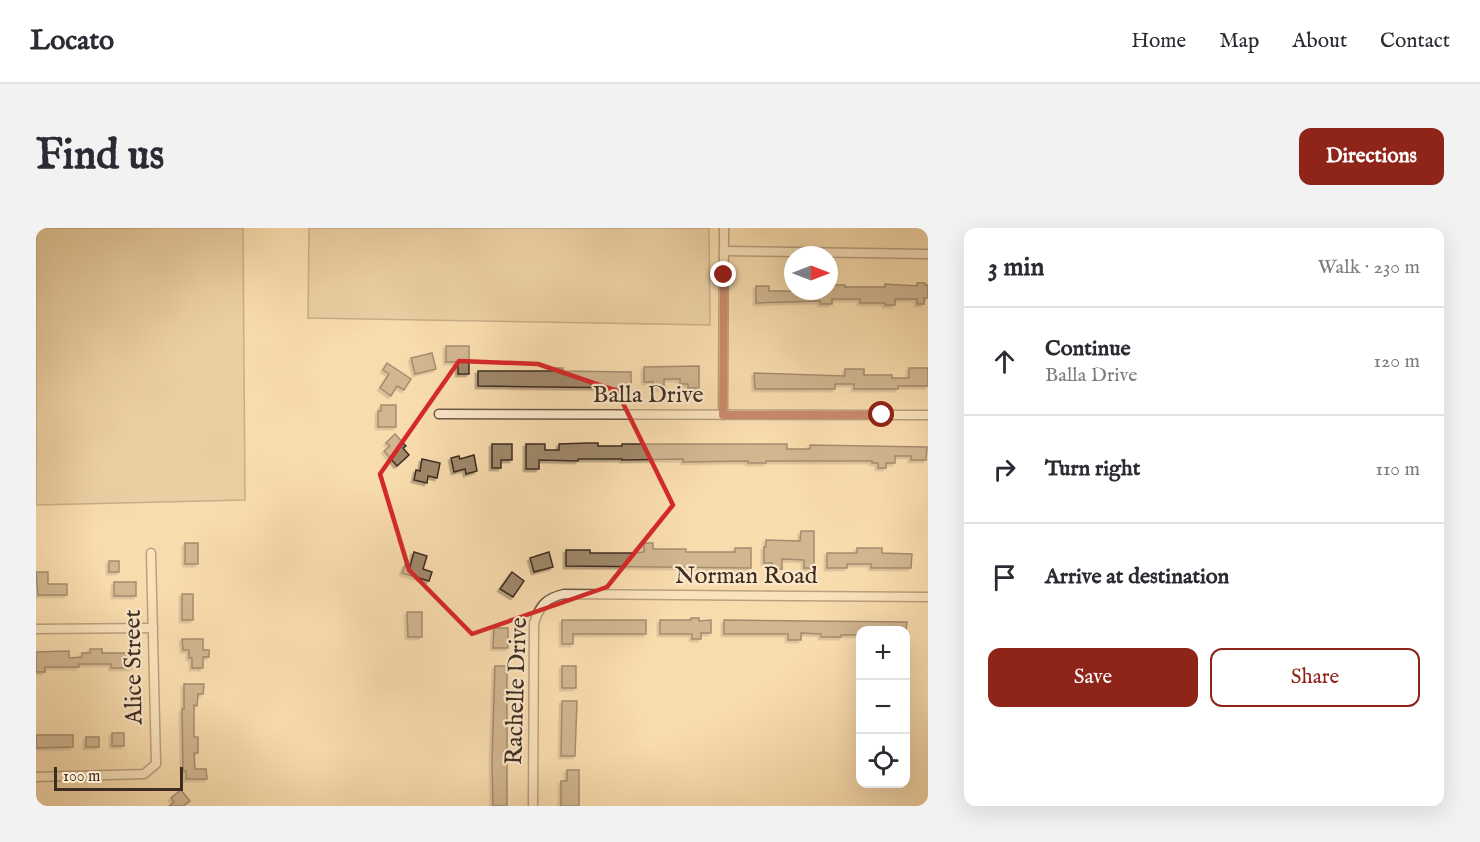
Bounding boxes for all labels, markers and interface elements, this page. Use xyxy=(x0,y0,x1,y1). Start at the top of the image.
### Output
text: Locato xyxy=(30,24,114,59)
text: Home xyxy=(1131,28,1186,55)
text: Map xyxy=(1219,28,1259,55)
text: About xyxy=(1292,28,1347,55)
text: Contact xyxy=(1380,28,1450,55)
button: Directions xyxy=(1299,128,1444,185)
text: Find us xyxy=(36,130,164,183)
north arrow xyxy=(784,246,838,300)
text: 3 min xyxy=(988,251,1044,284)
text: Walk · 230 m xyxy=(1318,255,1420,280)
route end xyxy=(710,261,736,287)
text: Continue xyxy=(1045,335,1131,363)
icon: ahead xyxy=(988,345,1021,378)
text: 120 m xyxy=(1374,349,1420,374)
text: Balla Drive xyxy=(1045,363,1137,388)
street label: Balla Drive xyxy=(593,380,703,411)
route start xyxy=(868,401,894,427)
icon: right xyxy=(988,453,1021,486)
text: Turn right xyxy=(1045,455,1140,483)
text: 110 m xyxy=(1376,457,1420,482)
street label: Norman Road xyxy=(675,561,818,592)
icon: arrive xyxy=(988,561,1021,594)
text: Arrive at destination xyxy=(1045,563,1229,591)
street label: Alice Street xyxy=(117,609,151,726)
street label: Rachelle Drive xyxy=(499,617,535,765)
map controls xyxy=(856,626,910,788)
button: + xyxy=(856,626,910,680)
button: Save xyxy=(988,648,1198,707)
button: Share xyxy=(1210,648,1420,707)
button: − xyxy=(856,680,910,734)
button: locate xyxy=(856,734,910,788)
scale bar xyxy=(54,764,183,792)
text: 100 m xyxy=(63,767,100,787)

